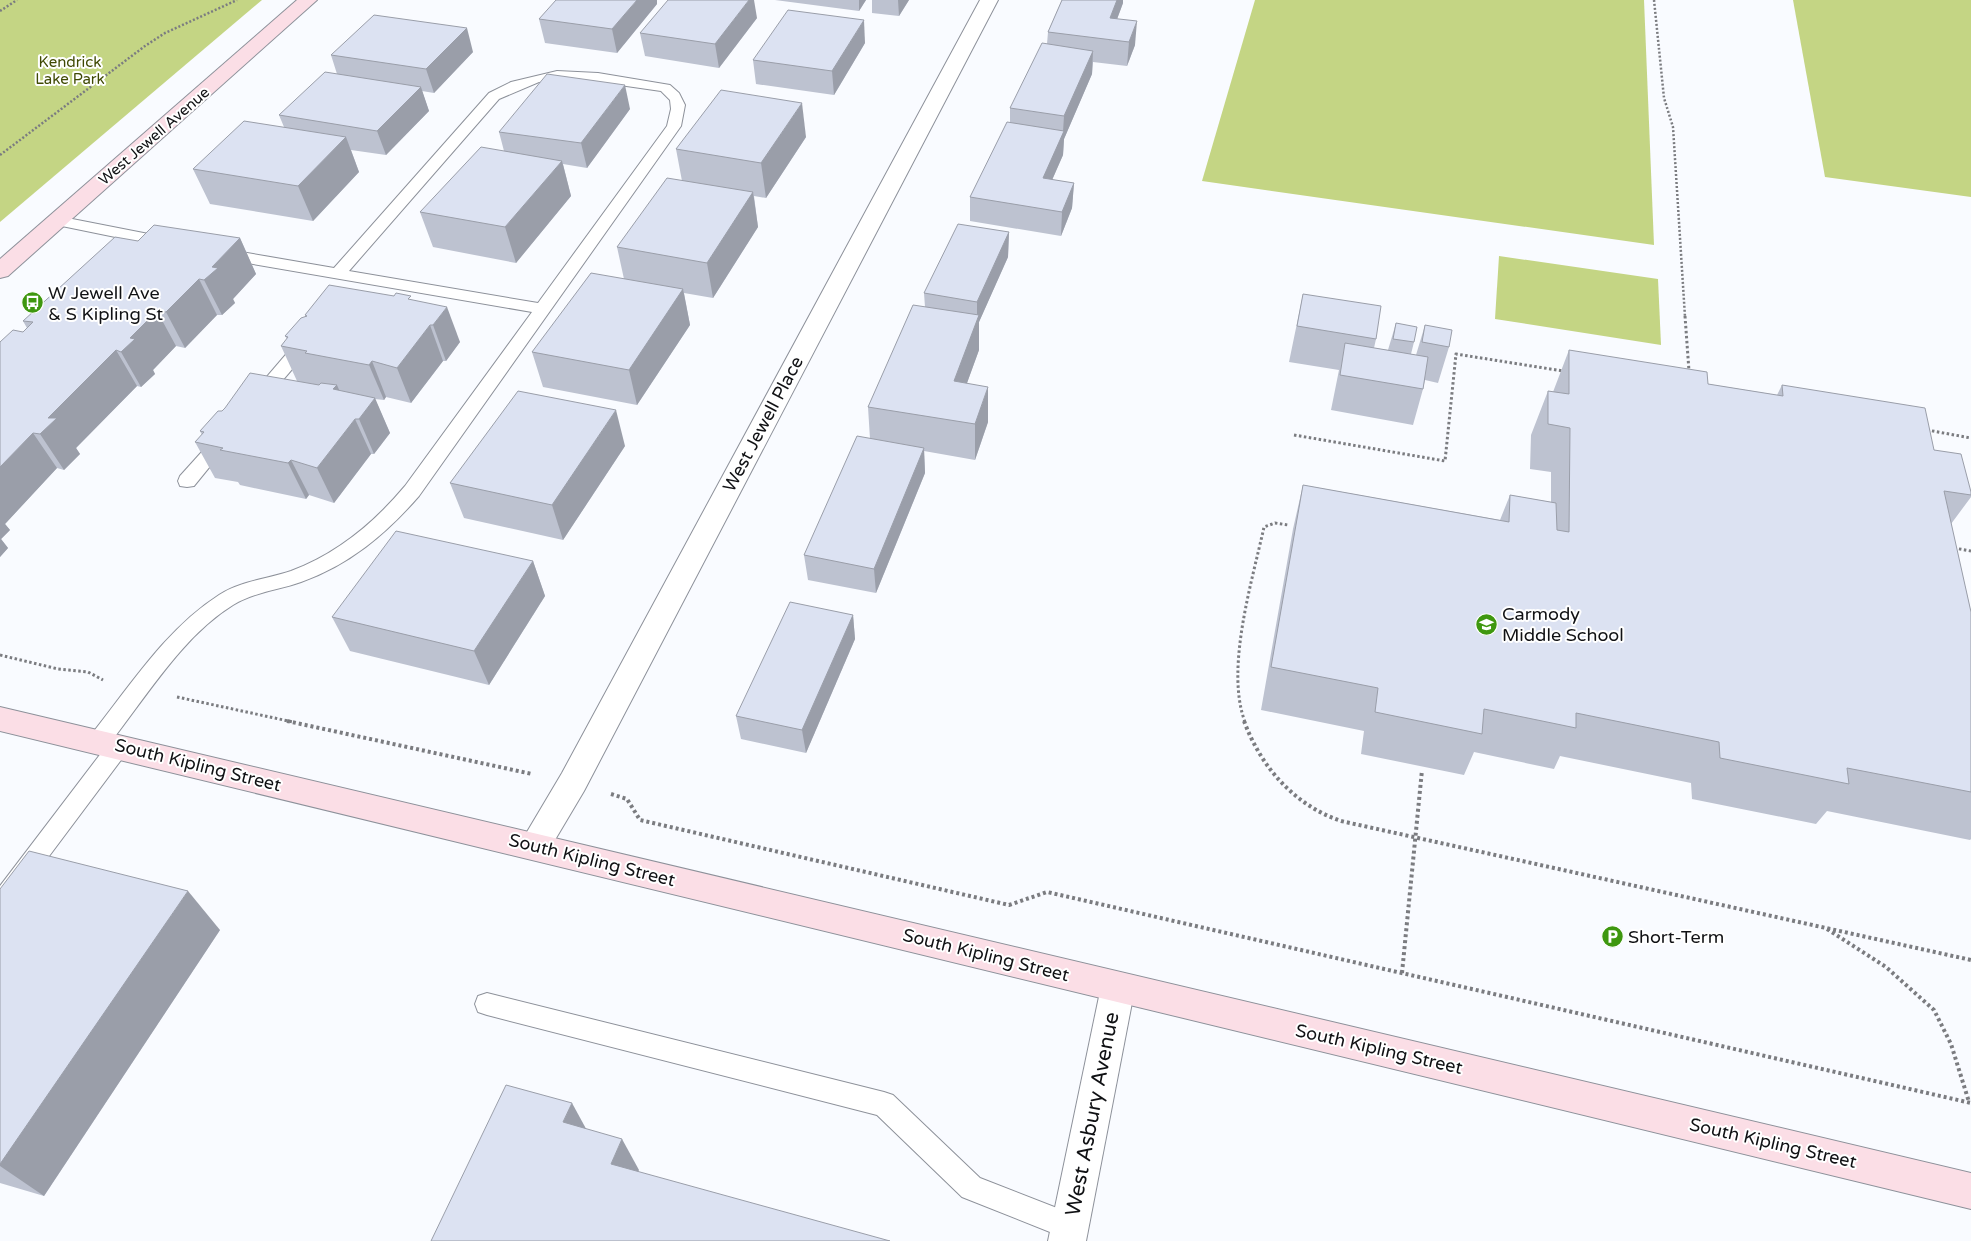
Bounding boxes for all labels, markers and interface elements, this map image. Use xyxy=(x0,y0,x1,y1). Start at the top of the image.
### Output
park label: Kendrick Lake Park xyxy=(35,53,105,88)
street label: West Jewell Avenue xyxy=(95,83,213,189)
place label: W Jewell Ave & S Kipling St xyxy=(48,282,163,325)
bus stop icon: W Jewell Ave & S Kipling St xyxy=(20,291,44,315)
street label: West Jewell Place xyxy=(718,352,808,496)
place label: Carmody Middle School xyxy=(1502,603,1624,646)
school or university icon: Carmody Middle School xyxy=(1474,612,1498,636)
street label: South Kipling Street xyxy=(112,734,284,796)
street label: South Kipling Street xyxy=(506,829,678,891)
street label: South Kipling Street xyxy=(900,924,1072,986)
parking icon: Short-Term xyxy=(1600,925,1624,949)
place label: Short-Term xyxy=(1628,926,1724,948)
street label: West Asbury Avenue xyxy=(1060,1010,1125,1218)
street label: South Kipling Street xyxy=(1293,1019,1465,1079)
street label: South Kipling Street xyxy=(1687,1113,1859,1173)

